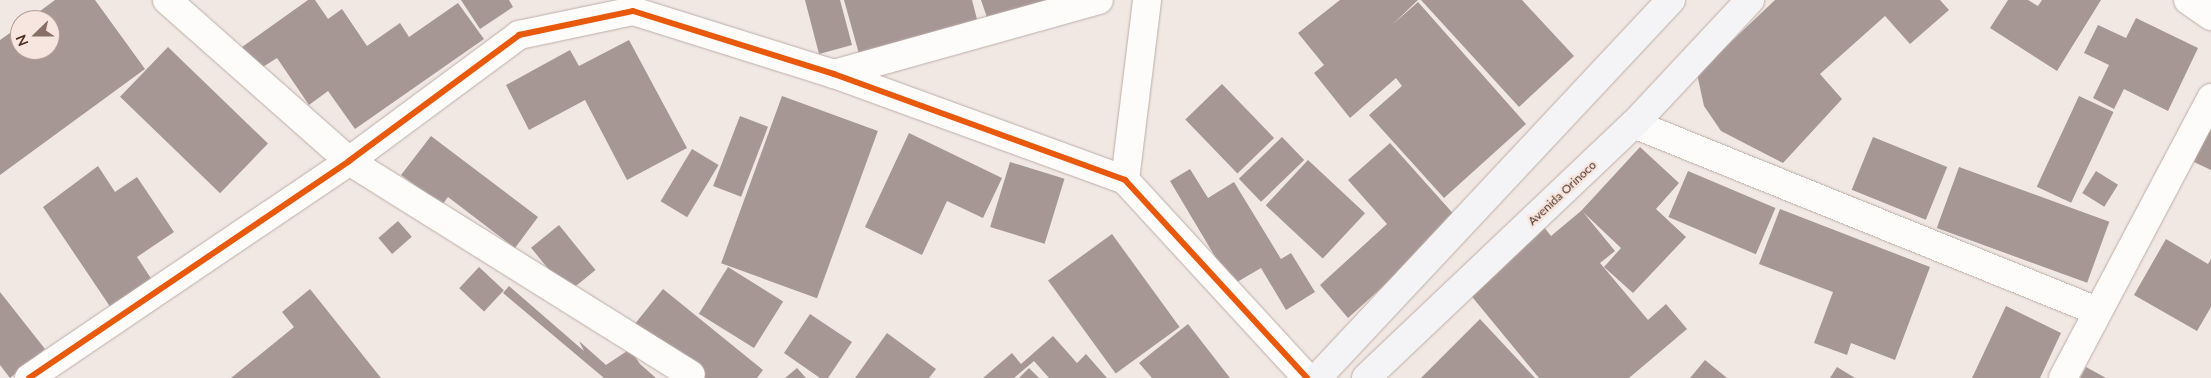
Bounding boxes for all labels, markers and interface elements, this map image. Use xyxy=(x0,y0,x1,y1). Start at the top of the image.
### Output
north arrow xyxy=(10,10,60,60)
text: N xyxy=(12,32,31,49)
street label: Avenida Orinoco xyxy=(1525,158,1599,228)

